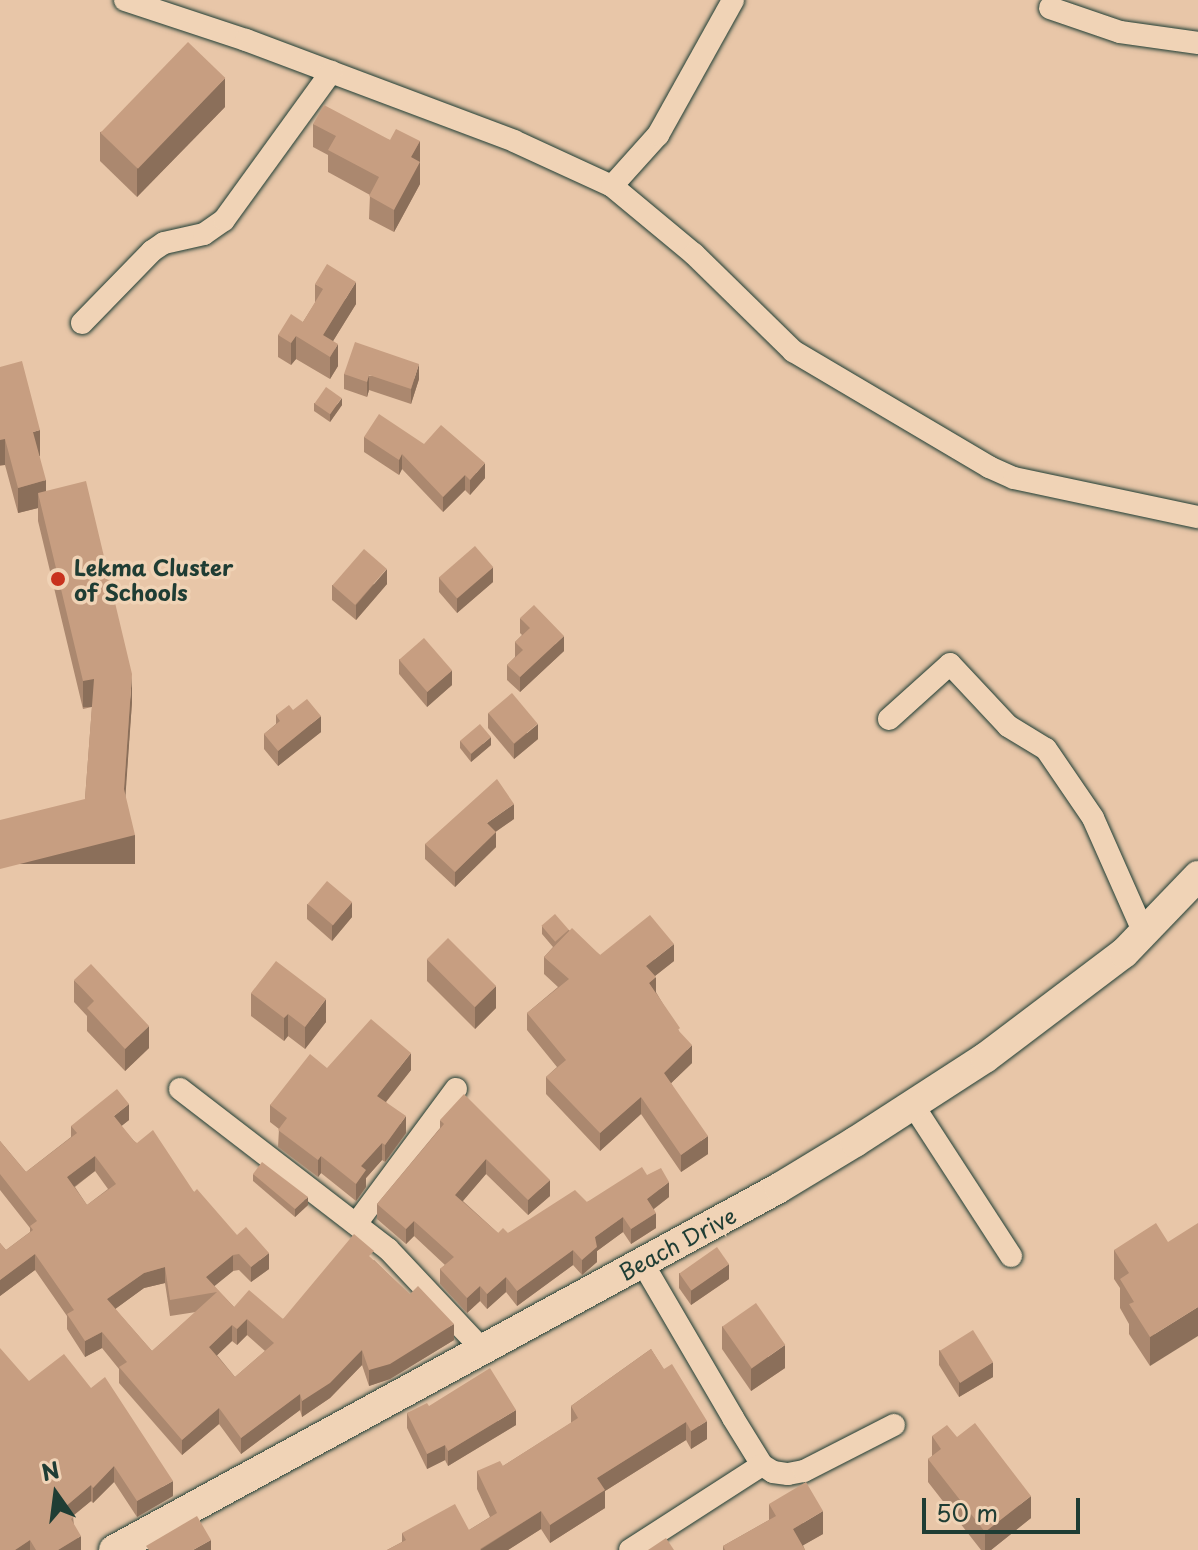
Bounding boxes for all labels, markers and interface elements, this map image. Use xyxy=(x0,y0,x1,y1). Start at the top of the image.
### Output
place label: Lekma Cluster of Schools xyxy=(74,553,235,604)
marker: Lekma Cluster of Schools xyxy=(49,570,67,588)
street label: Beach Drive xyxy=(614,1201,740,1285)
text: N xyxy=(38,1452,63,1488)
north arrow xyxy=(16,1454,96,1534)
scale bar xyxy=(926,1482,1084,1532)
text: 50 m xyxy=(936,1494,998,1530)

